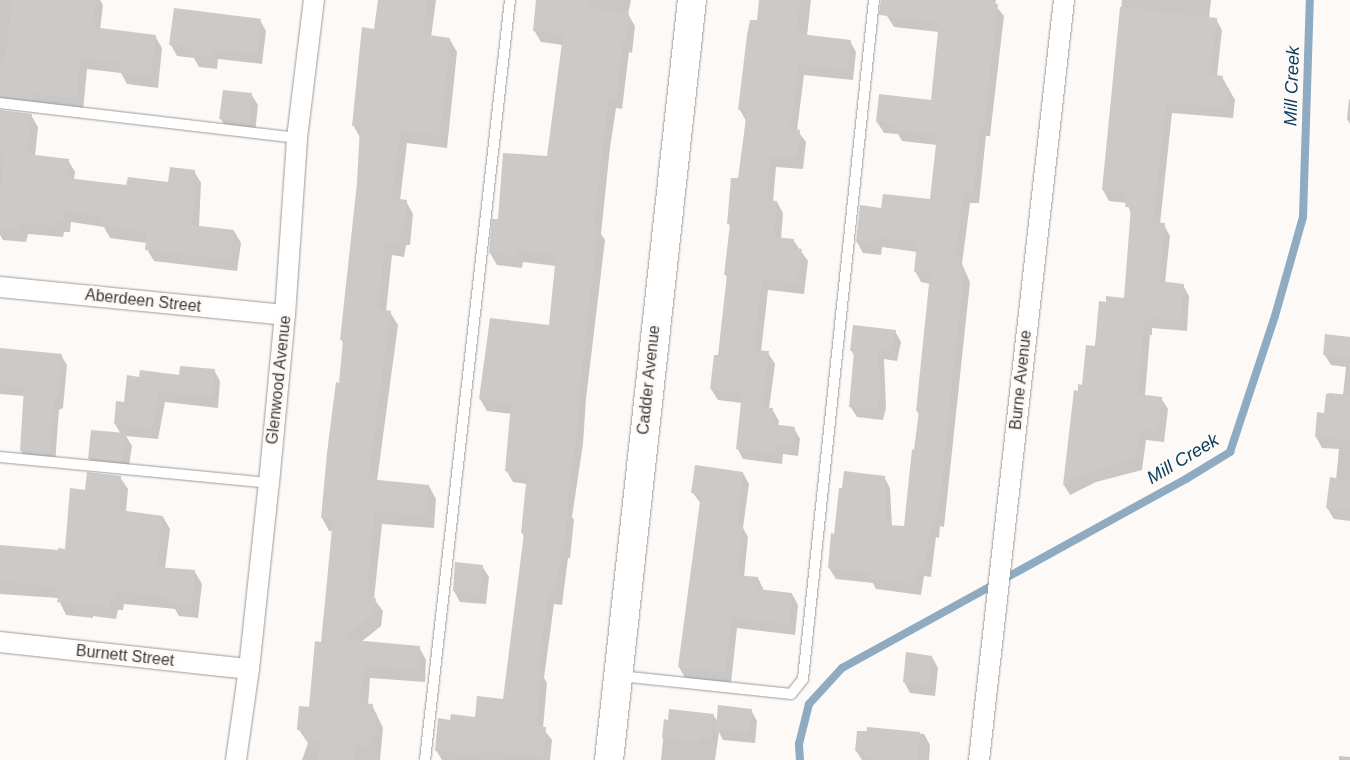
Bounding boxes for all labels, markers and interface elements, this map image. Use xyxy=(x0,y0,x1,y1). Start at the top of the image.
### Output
water label: Mill Creek xyxy=(1280,46,1304,126)
street label: Aberdeen Street xyxy=(84,285,202,317)
street label: Glenwood Avenue xyxy=(263,314,295,446)
street label: Cadder Avenue xyxy=(634,324,664,436)
street label: Burne Avenue xyxy=(1006,329,1036,431)
water label: Mill Creek xyxy=(1143,429,1223,489)
street label: Burnett Street xyxy=(75,641,175,671)

